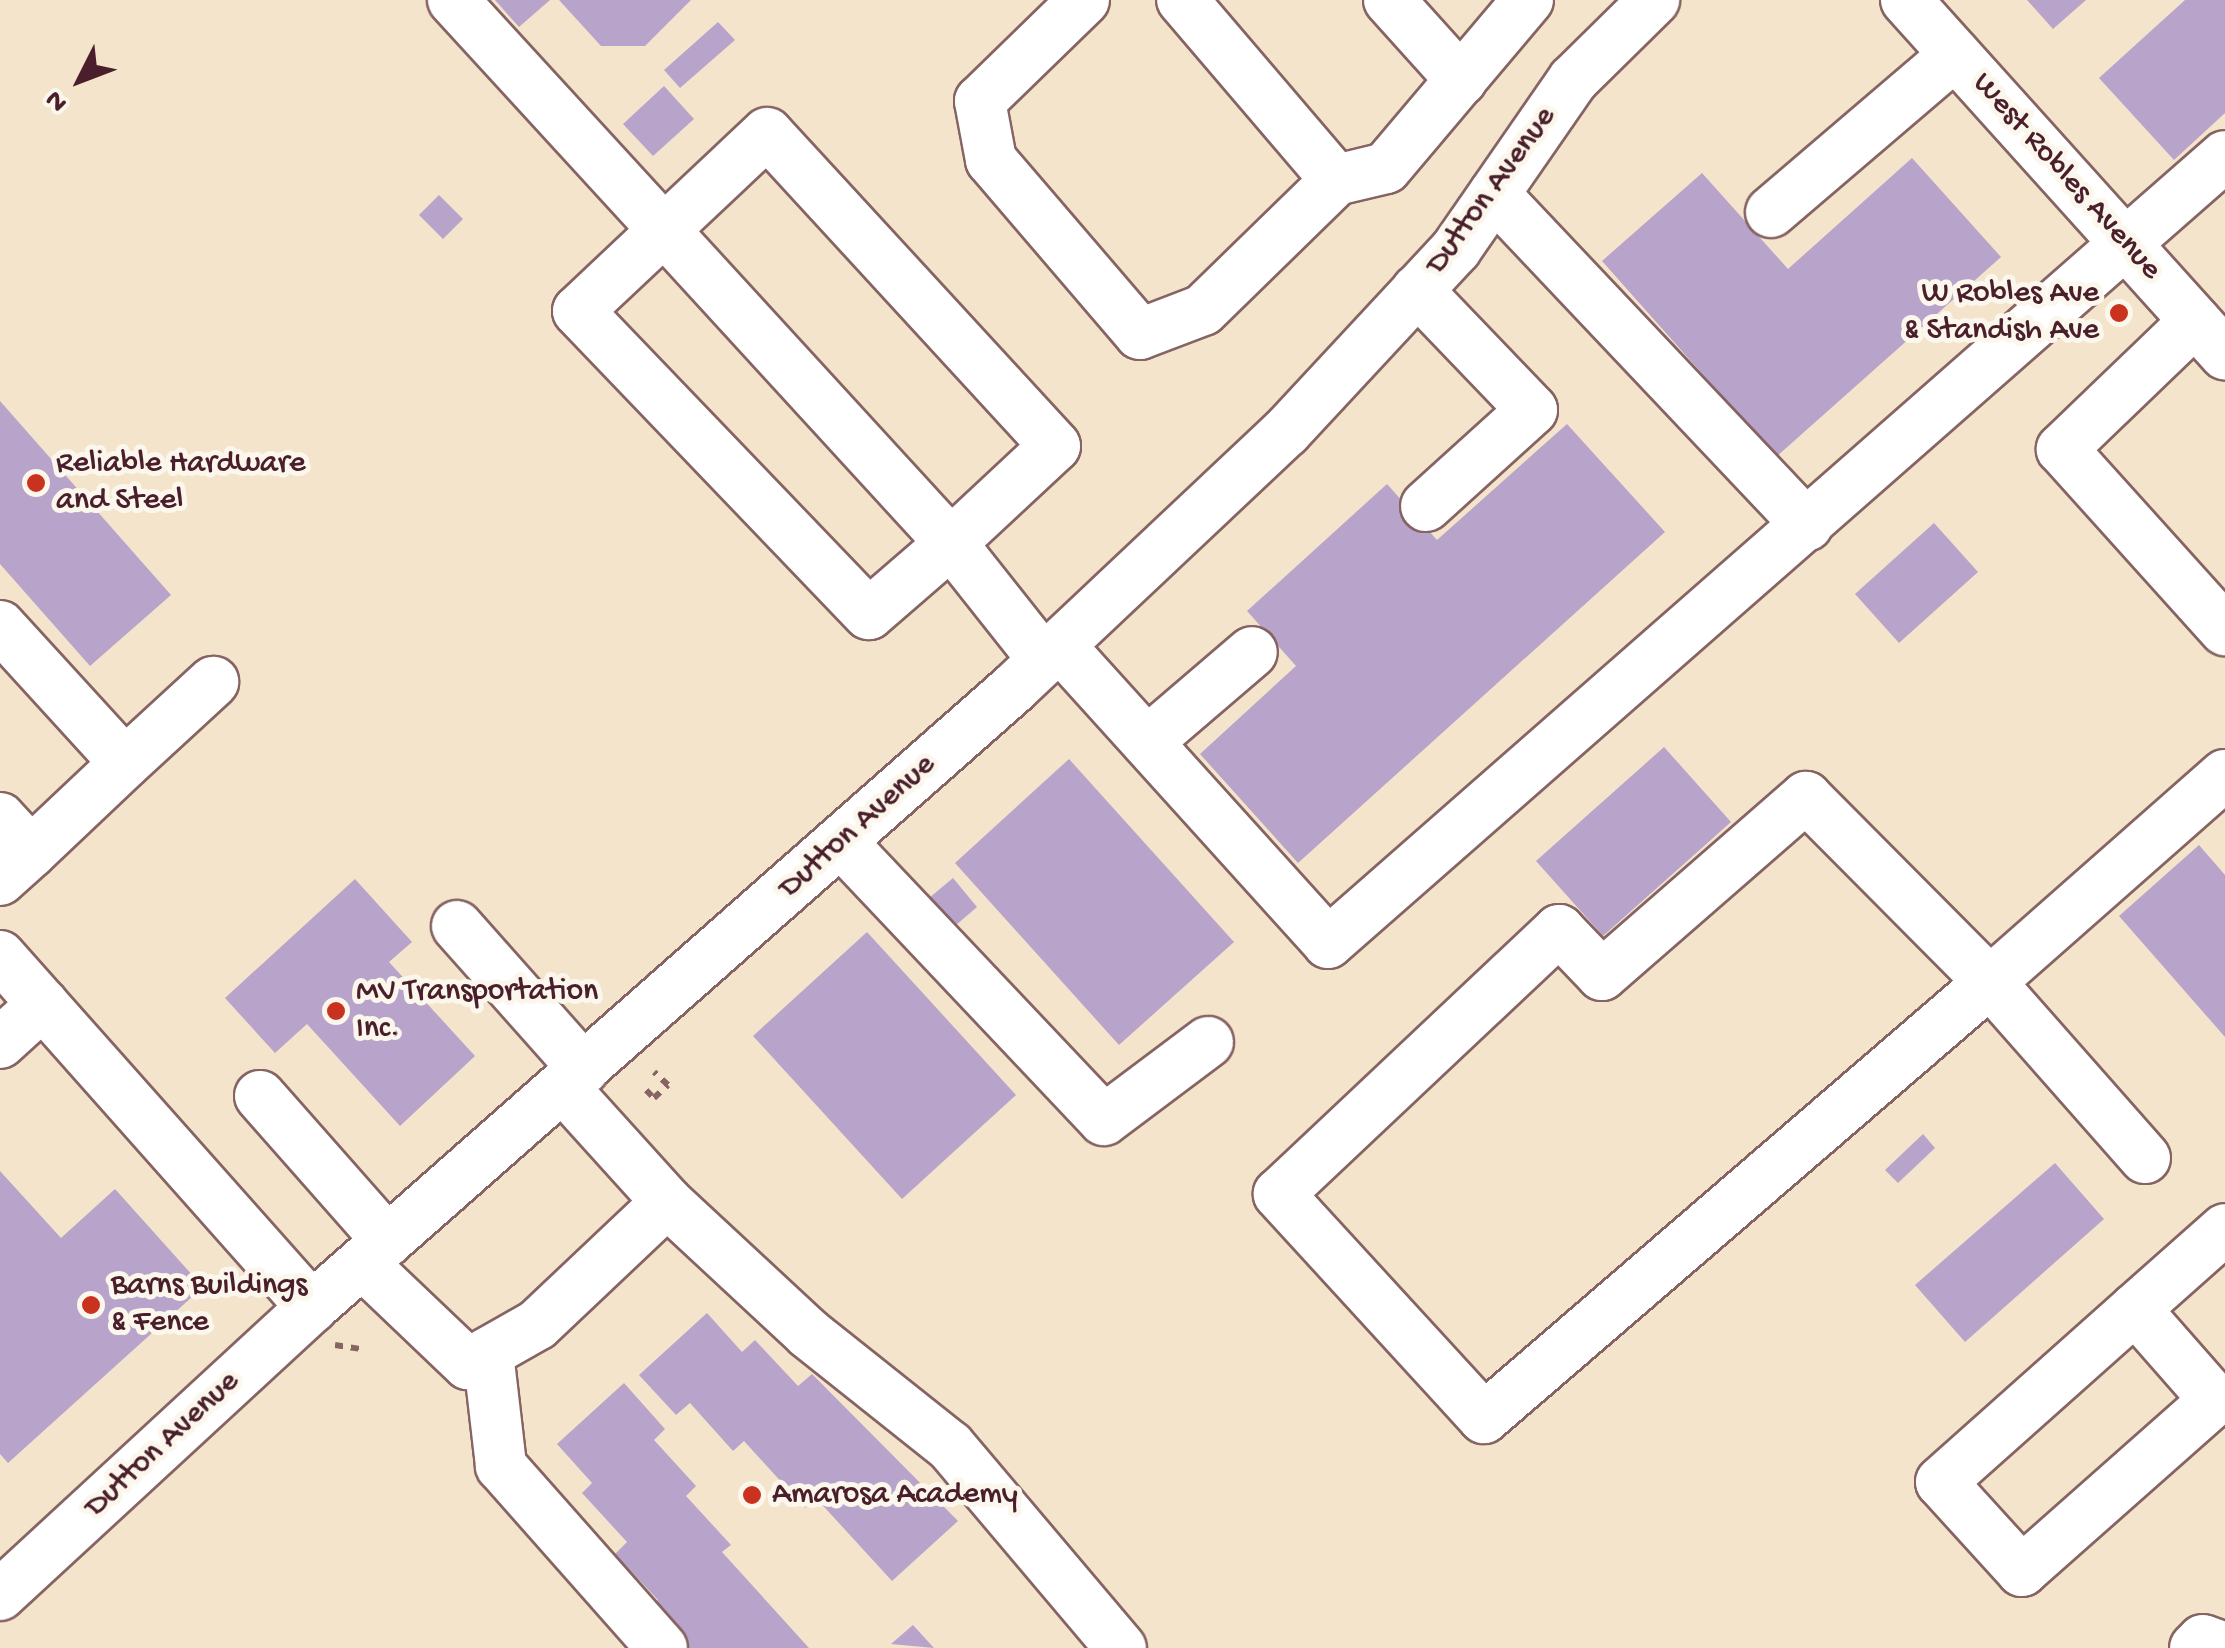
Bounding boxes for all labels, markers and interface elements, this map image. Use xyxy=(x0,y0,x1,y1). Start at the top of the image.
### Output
north arrow xyxy=(30,30,130,130)
street label: West Robles Avenue xyxy=(1963,65,2169,289)
text: N xyxy=(39,83,76,118)
street label: Dutton Avenue xyxy=(1418,100,1566,282)
place label: W Robles Ave & Standish Ave xyxy=(1904,276,2099,351)
marker: W Robles Ave & Standish Ave xyxy=(2108,302,2130,324)
place label: Reliable Hardware and Steel xyxy=(56,446,306,521)
marker: Reliable Hardware and Steel xyxy=(25,472,47,494)
street label: Dutton Avenue xyxy=(772,747,944,907)
place label: MV Transportation Inc. xyxy=(356,974,598,1049)
marker: MV Transportation Inc. xyxy=(325,1000,347,1022)
place label: Barns Buildings & Fence xyxy=(111,1268,307,1343)
marker: Barns Buildings & Fence xyxy=(80,1294,102,1316)
street label: Dutton Avenue xyxy=(78,1364,248,1526)
place label: Amarosa Academy xyxy=(772,1476,1018,1514)
marker: Amarosa Academy xyxy=(741,1484,763,1506)

